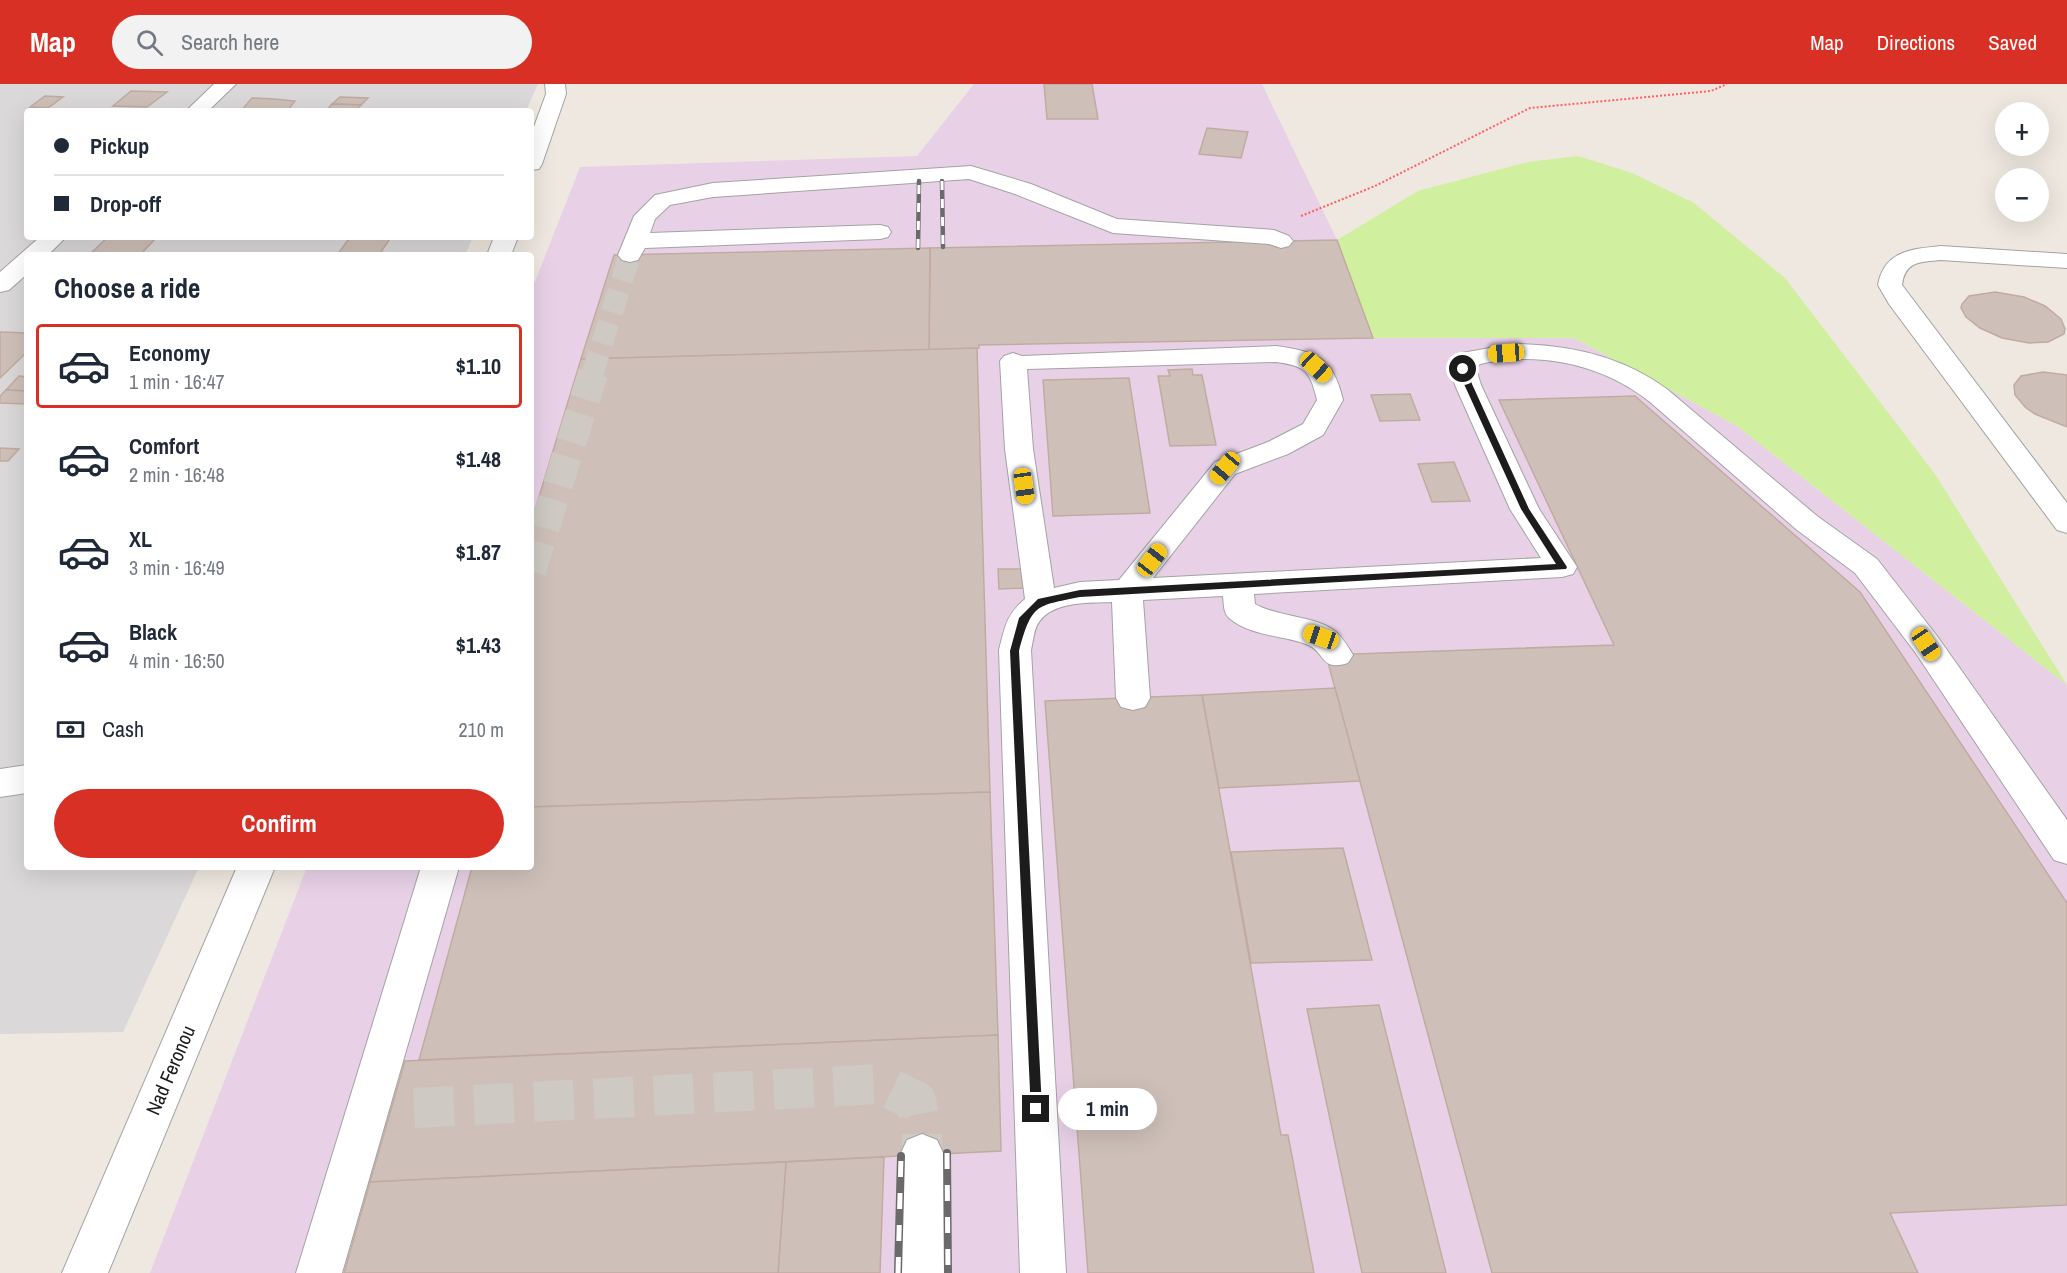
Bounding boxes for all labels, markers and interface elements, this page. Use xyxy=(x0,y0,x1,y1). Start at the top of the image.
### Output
search box xyxy=(112,15,532,69)
text: Map xyxy=(30,23,76,61)
icon: search xyxy=(133,26,166,59)
text: Search here xyxy=(181,27,279,57)
text: Map xyxy=(1810,28,1844,57)
text: Directions xyxy=(1877,28,1955,57)
text: Saved xyxy=(1988,28,2037,57)
map controls xyxy=(1995,102,2049,222)
button: + xyxy=(1995,102,2049,156)
text: Pickup xyxy=(90,131,149,161)
button: − xyxy=(1995,168,2049,222)
text: Drop-off xyxy=(90,189,161,219)
text: Choose a ride xyxy=(54,270,200,306)
text: Economy xyxy=(129,338,210,368)
icon: car xyxy=(57,339,111,393)
car xyxy=(1487,343,1525,363)
car xyxy=(1297,348,1335,386)
text: $1.10 xyxy=(456,351,501,381)
route start xyxy=(1449,355,1476,382)
text: 1 min · 16:47 xyxy=(129,368,225,395)
text: Comfort xyxy=(129,431,199,461)
icon: car xyxy=(57,432,111,486)
text: $1.48 xyxy=(456,444,501,474)
car xyxy=(1207,448,1243,488)
text: 2 min · 16:48 xyxy=(129,461,225,488)
car xyxy=(1013,467,1035,505)
text: XL xyxy=(129,524,152,554)
icon: car xyxy=(57,525,111,579)
text: $1.87 xyxy=(456,537,501,567)
car xyxy=(1134,540,1170,580)
text: 3 min · 16:49 xyxy=(129,554,225,581)
text: Black xyxy=(129,617,177,647)
icon: car xyxy=(57,618,111,672)
car xyxy=(1301,623,1341,651)
car xyxy=(1908,624,1944,664)
text: $1.43 xyxy=(456,630,501,660)
text: 4 min · 16:50 xyxy=(129,647,225,674)
icon: cash xyxy=(54,713,87,746)
text: Cash xyxy=(102,714,144,744)
text: 210 m xyxy=(458,716,504,743)
button: Confirm xyxy=(54,789,504,858)
street label: Nad Feronou xyxy=(139,1021,201,1119)
callout: 1 min xyxy=(1057,1088,1156,1130)
route end xyxy=(1022,1095,1049,1122)
text: 1 min xyxy=(1086,1095,1129,1122)

